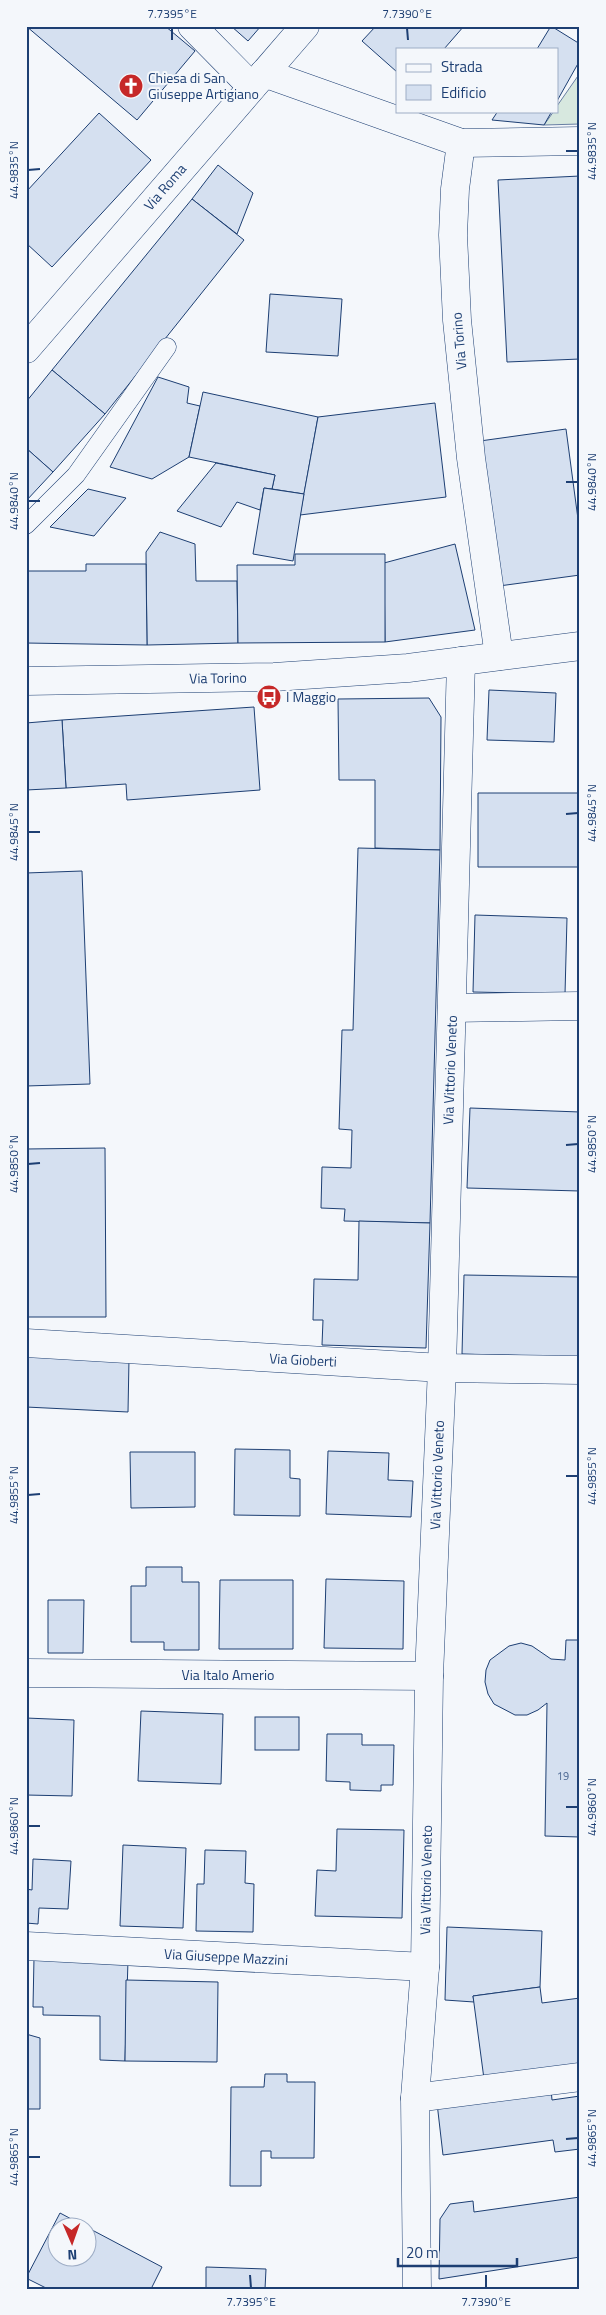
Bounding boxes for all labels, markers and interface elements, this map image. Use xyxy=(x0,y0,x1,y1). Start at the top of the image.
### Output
text: 7.7395°E xyxy=(147,4,197,23)
text: 7.7390°E xyxy=(382,4,432,23)
legend xyxy=(396,48,558,112)
text: Strada xyxy=(441,55,483,78)
place label: Chiesa di San Giuseppe Artigiano xyxy=(148,67,259,104)
church icon: Chiesa di San Giuseppe Artigiano xyxy=(118,73,144,99)
text: Edificio xyxy=(441,81,486,104)
text: 44.9835°N xyxy=(582,122,601,180)
text: 44.9835°N xyxy=(4,141,23,199)
street label: Via Roma xyxy=(138,159,191,215)
street label: Via Torino xyxy=(446,311,471,371)
text: 44.9840°N xyxy=(582,453,601,511)
text: 44.9840°N xyxy=(4,472,23,530)
street label: Via Torino xyxy=(189,666,247,689)
bus stop icon: I Maggio xyxy=(256,684,282,710)
place label: I Maggio xyxy=(286,686,336,707)
text: 44.9845°N xyxy=(582,784,601,842)
text: 44.9845°N xyxy=(4,803,23,861)
street label: Via Vittorio Veneto xyxy=(437,1015,462,1125)
text: 44.9850°N xyxy=(582,1115,601,1173)
text: 44.9850°N xyxy=(4,1135,23,1193)
street label: Via Gioberti xyxy=(269,1347,337,1372)
street label: Via Vittorio Veneto xyxy=(424,1420,449,1530)
text: 44.9855°N xyxy=(582,1447,601,1505)
text: 44.9855°N xyxy=(4,1466,23,1524)
street label: Via Italo Amerio xyxy=(182,1664,274,1685)
house number: 19 xyxy=(557,1768,569,1784)
text: 44.9860°N xyxy=(582,1778,601,1836)
text: 44.9860°N xyxy=(4,1797,23,1855)
street label: Via Vittorio Veneto xyxy=(414,1825,437,1935)
street label: Via Giuseppe Mazzini xyxy=(164,1943,289,1970)
text: 44.9865°N xyxy=(582,2109,601,2167)
text: 44.9865°N xyxy=(4,2128,23,2186)
north arrow xyxy=(48,2218,98,2268)
scale bar xyxy=(398,2235,517,2267)
text: 20 m xyxy=(406,2241,439,2264)
text: N xyxy=(67,2245,78,2266)
text: 7.7395°E xyxy=(226,2292,276,2311)
text: 7.7390°E xyxy=(461,2292,511,2311)

